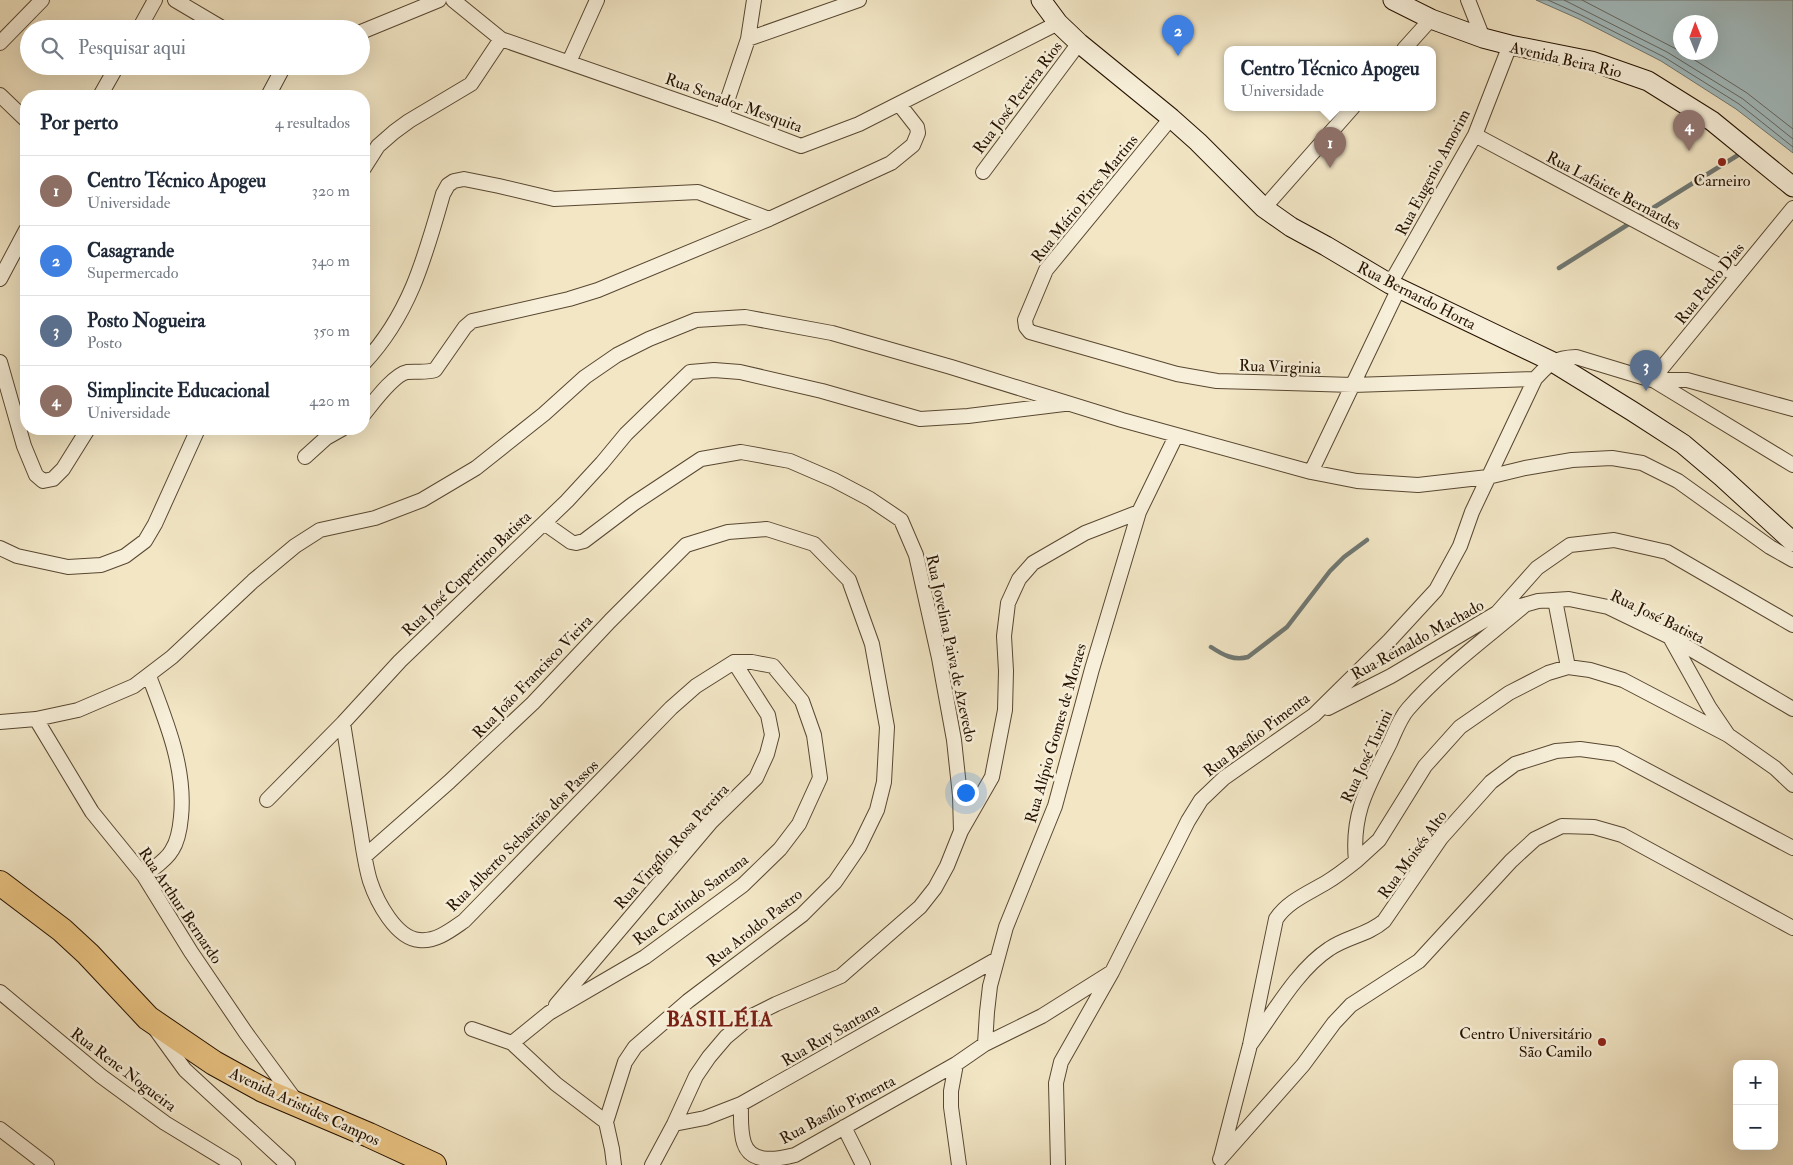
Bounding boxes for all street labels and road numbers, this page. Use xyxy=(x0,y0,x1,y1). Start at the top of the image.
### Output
street label: Rua José Pereira Rios xyxy=(969,37,1068,159)
street label: Avenida Beira Rio xyxy=(1507,37,1624,83)
street label: Rua Senador Mesquita xyxy=(662,69,805,137)
street label: Rua Eugenio Amorim xyxy=(1391,105,1475,239)
street label: Rua Mário Pires Martins xyxy=(1027,131,1143,267)
street label: Rua Lafaiete Bernardes xyxy=(1543,147,1684,235)
street label: Rua Pedro Dias xyxy=(1671,239,1749,329)
street label: Rua Bernardo Horta xyxy=(1354,257,1480,335)
street label: Rua Virginia xyxy=(1239,356,1322,378)
street label: Rua José Cupertino Batista xyxy=(398,506,537,641)
street label: Rua Jovelina Paiva de Azevedo xyxy=(920,553,981,744)
street label: Rua José Batista xyxy=(1607,585,1708,649)
street label: Rua Reinaldo Machado xyxy=(1348,595,1488,685)
street label: Rua João Francisco Vieira xyxy=(469,610,598,743)
street label: Rua Alípio Gomes de Moraes xyxy=(1021,641,1092,826)
street label: Rua Basílio Pimenta xyxy=(1199,688,1314,781)
street label: Rua José Turini xyxy=(1337,707,1398,806)
street label: Rua Alberto Sebastião dos Passos xyxy=(442,755,603,916)
street label: Rua Virgílio Rosa Pereira xyxy=(610,780,734,914)
street label: Rua Moisés Alto xyxy=(1374,806,1452,903)
street label: Rua Arthur Bernardo xyxy=(134,844,227,968)
street label: Rua Carlindo Santana xyxy=(629,850,753,950)
street label: Rua Aroldo Pastro xyxy=(703,884,807,971)
street label: Rua Ruy Santana xyxy=(778,999,883,1071)
street label: Rua Rene Nogueira xyxy=(67,1024,181,1116)
street label: Avenida Aristides Campos xyxy=(225,1063,383,1152)
street label: Rua Basílio Pimenta xyxy=(776,1071,899,1149)

